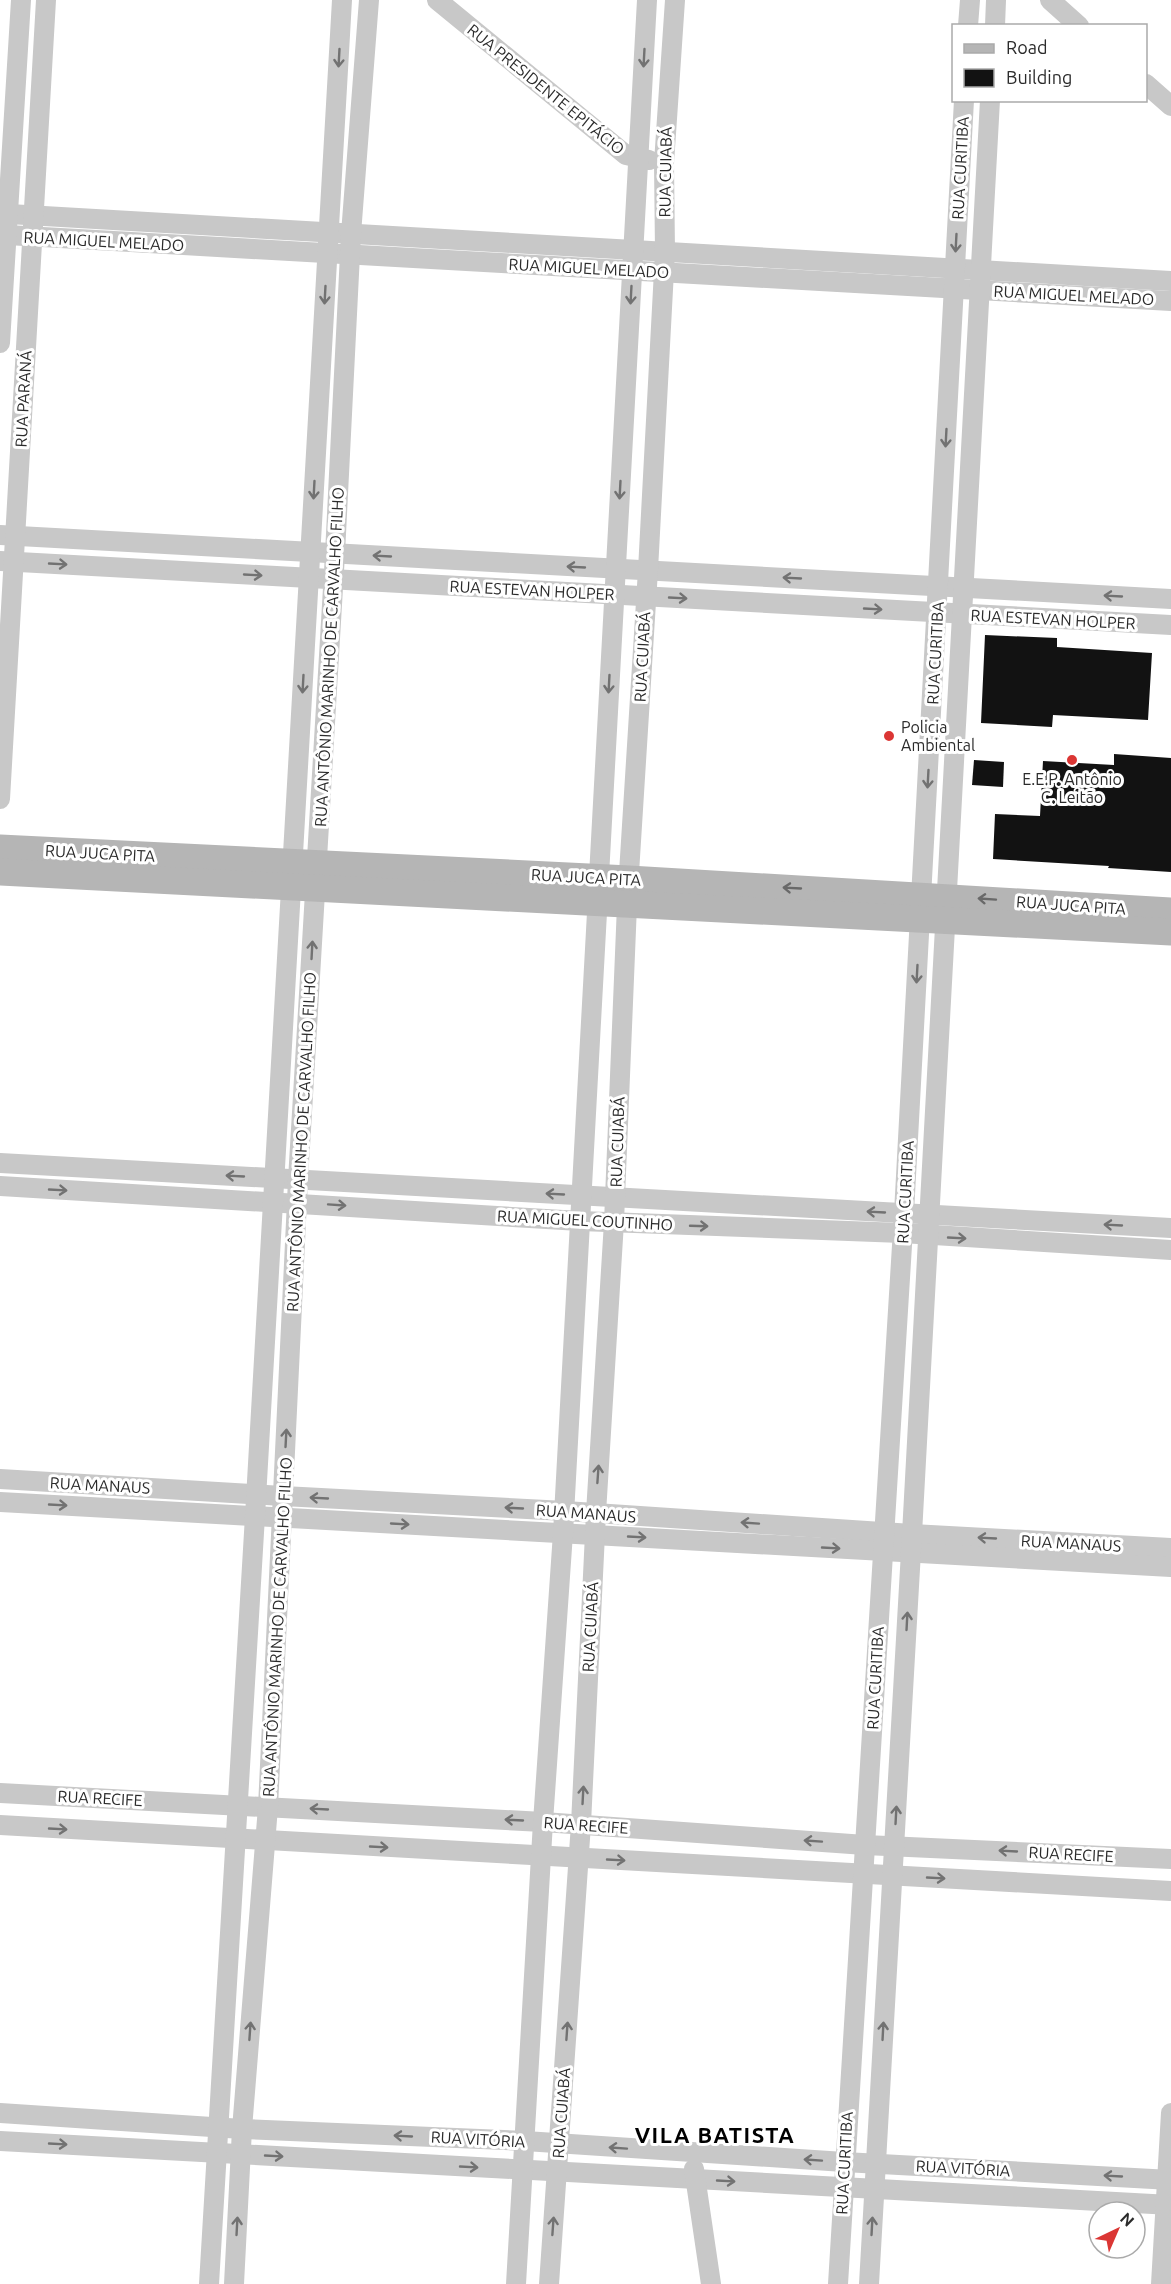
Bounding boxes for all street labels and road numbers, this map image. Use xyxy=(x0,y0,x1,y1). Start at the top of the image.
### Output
street label: RUA PRESIDENTE EPITÁCIO xyxy=(464,19,629,158)
street label: RUA CURITIBA xyxy=(948,115,972,220)
street label: RUA CUIABÁ xyxy=(653,126,675,218)
street label: RUA MIGUEL MELADO xyxy=(23,228,185,254)
street label: RUA MIGUEL MELADO xyxy=(508,255,670,281)
street label: RUA MIGUEL MELADO xyxy=(993,282,1155,308)
street label: RUA PARANÁ xyxy=(9,349,35,448)
street label: RUA ANTÔNIO MARINHO DE CARVALHO FILHO xyxy=(310,487,347,827)
street label: RUA ESTEVAN HOLPER xyxy=(449,577,615,603)
street label: RUA CURITIBA xyxy=(923,600,947,705)
street label: RUA ESTEVAN HOLPER xyxy=(970,606,1136,632)
street label: RUA CUIABÁ xyxy=(629,611,653,703)
street label: RUA JUCA PITA xyxy=(45,841,156,865)
street label: RUA JUCA PITA xyxy=(531,865,642,889)
street label: RUA JUCA PITA xyxy=(1015,892,1127,918)
street label: RUA ANTÔNIO MARINHO DE CARVALHO FILHO xyxy=(282,972,319,1312)
street label: RUA CUIABÁ xyxy=(604,1096,628,1188)
street label: RUA CURITIBA xyxy=(893,1139,917,1244)
street label: RUA MIGUEL COUTINHO xyxy=(497,1206,673,1234)
street label: RUA ANTÔNIO MARINHO DE CARVALHO FILHO xyxy=(258,1457,295,1797)
street label: RUA MANAUS xyxy=(49,1473,151,1497)
street label: RUA MANAUS xyxy=(535,1501,637,1525)
street label: RUA MANAUS xyxy=(1020,1531,1122,1555)
street label: RUA CUIABÁ xyxy=(577,1581,601,1673)
street label: RUA CURITIBA xyxy=(863,1625,887,1730)
street label: RUA RECIFE xyxy=(57,1787,143,1809)
street label: RUA RECIFE xyxy=(543,1813,629,1837)
street label: RUA RECIFE xyxy=(1028,1843,1114,1865)
street label: RUA CUIABÁ xyxy=(547,2066,573,2159)
street label: RUA CURITIBA xyxy=(832,2110,856,2215)
street label: RUA VITÓRIA xyxy=(430,2127,526,2150)
street label: RUA VITÓRIA xyxy=(915,2156,1011,2179)

